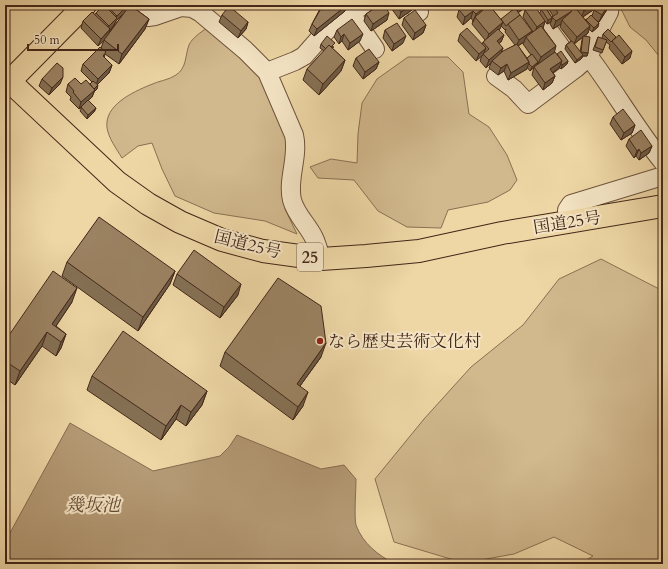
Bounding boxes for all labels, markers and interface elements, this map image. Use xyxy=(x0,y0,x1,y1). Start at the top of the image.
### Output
scale bar xyxy=(28,26,118,52)
text: 50 m xyxy=(34,32,61,48)
street label: 国道25号 xyxy=(531,206,603,239)
street label: 国道25号 xyxy=(212,225,284,264)
road number: 25 xyxy=(297,243,323,271)
place label: なら歴史芸術文化村 xyxy=(328,330,481,353)
marker: なら歴史芸術文化村 xyxy=(315,336,325,346)
water label: 幾坂池 xyxy=(66,493,122,518)

